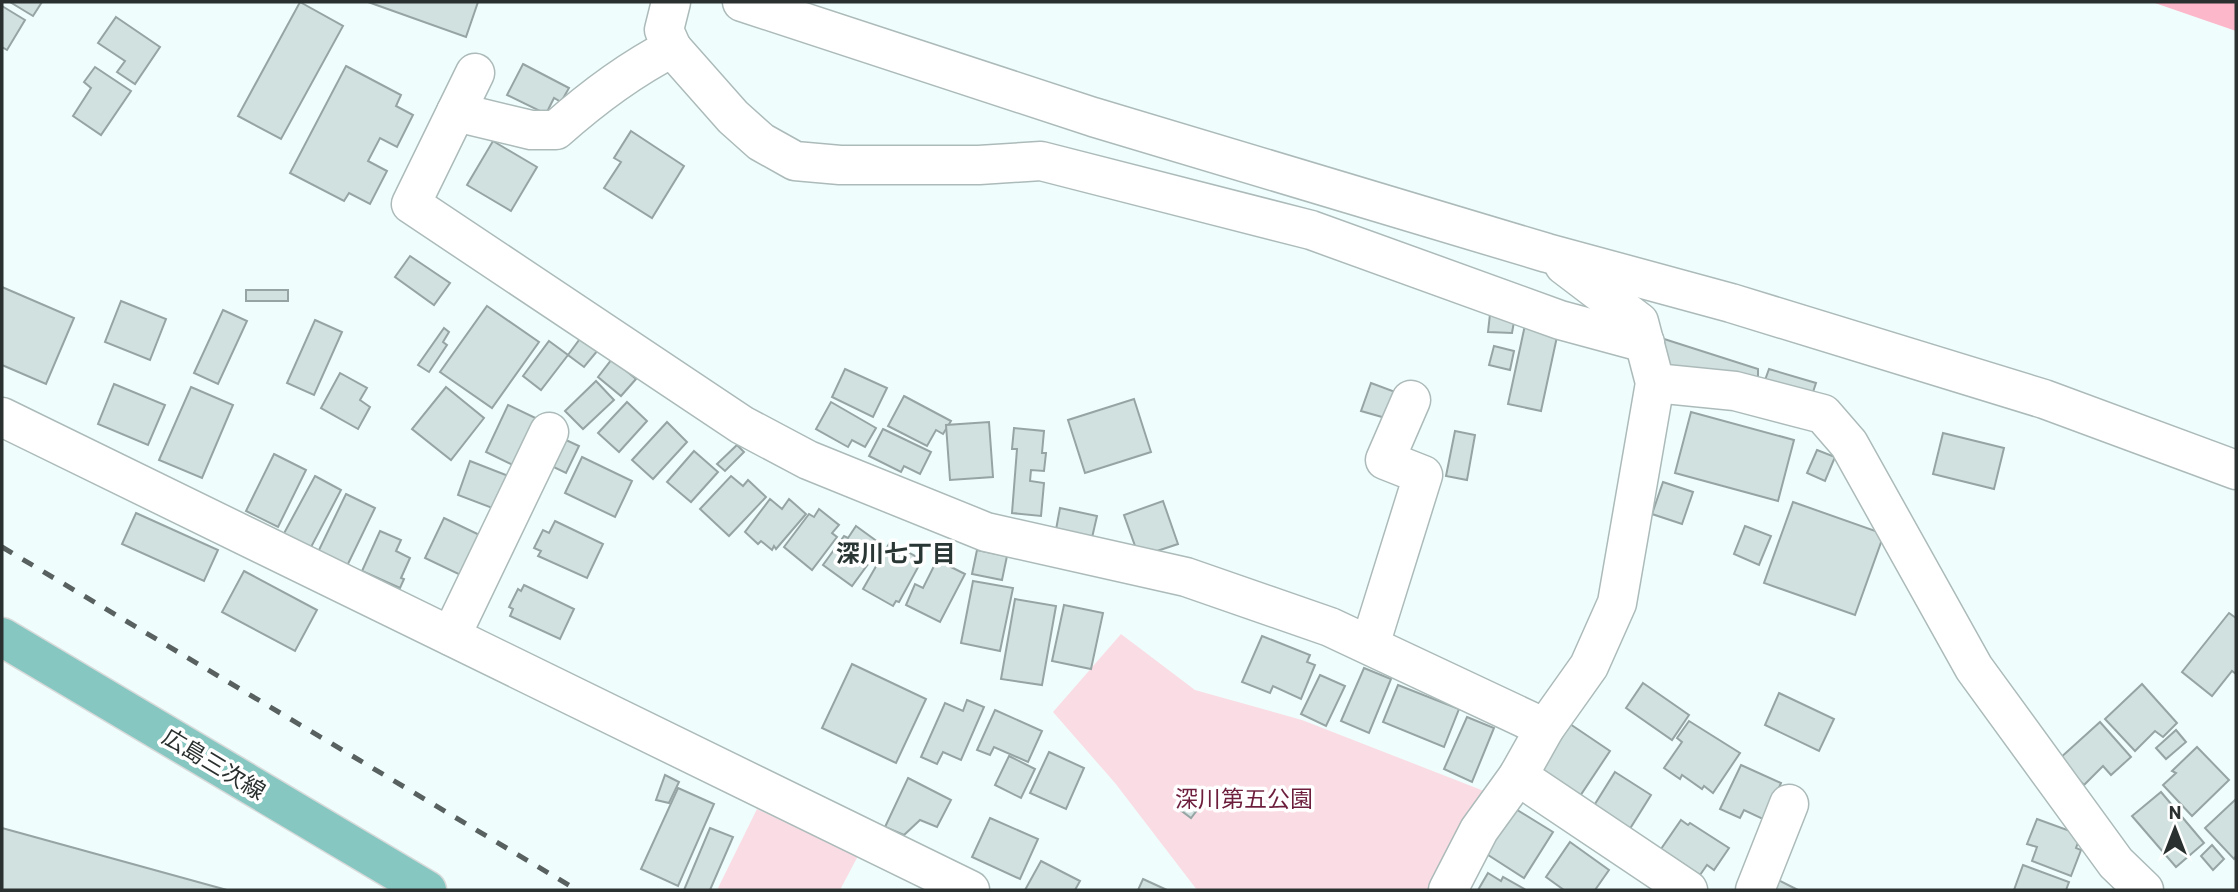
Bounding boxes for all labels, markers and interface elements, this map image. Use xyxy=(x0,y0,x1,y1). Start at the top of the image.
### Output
district label: 深川七丁目 xyxy=(836,538,956,567)
street label: 広島三次線 xyxy=(158,722,271,805)
park label: 深川第五公園 xyxy=(1175,784,1313,812)
north arrow xyxy=(2140,794,2210,864)
text: N xyxy=(2169,800,2181,823)

